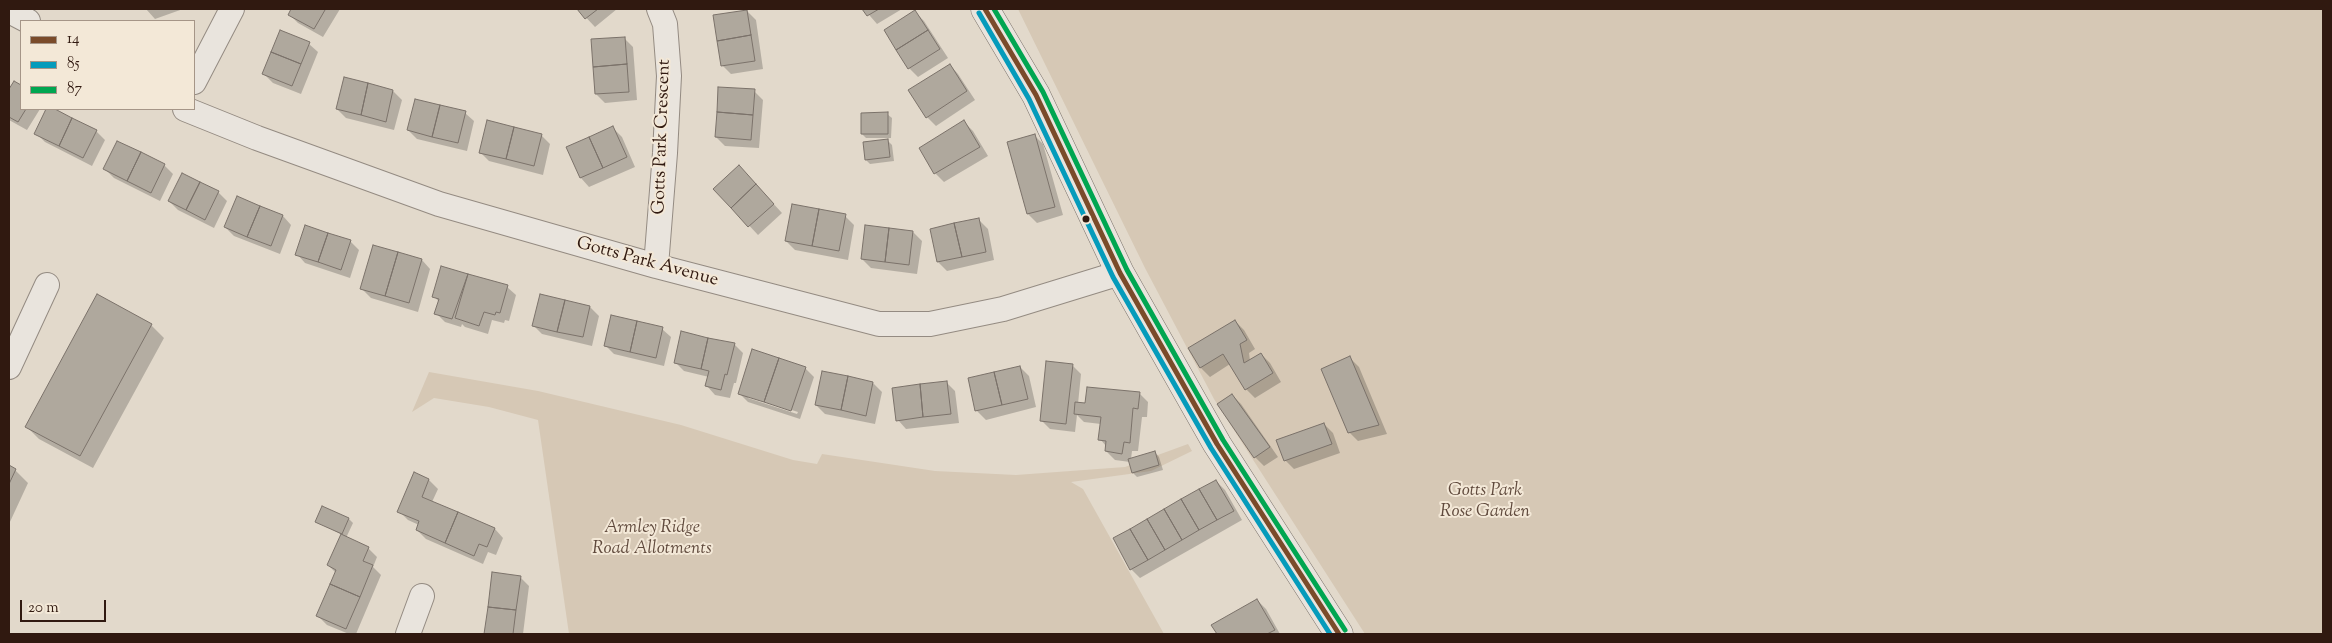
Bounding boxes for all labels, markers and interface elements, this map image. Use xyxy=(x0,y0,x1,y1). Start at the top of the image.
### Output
legend xyxy=(20,20,195,110)
text: 14 xyxy=(67,29,80,50)
text: 85 xyxy=(67,54,80,75)
street label: Gotts Park Crescent xyxy=(649,59,677,215)
text: 87 xyxy=(67,79,82,100)
unlabelled marker xyxy=(1081,214,1091,224)
street label: Gotts Park Avenue xyxy=(574,234,720,292)
park label: Gotts Park Rose Garden xyxy=(1440,481,1530,524)
park label: Armley Ridge Road Allotments xyxy=(592,518,712,560)
scale bar xyxy=(22,590,109,622)
text: 20 m xyxy=(28,598,59,619)

